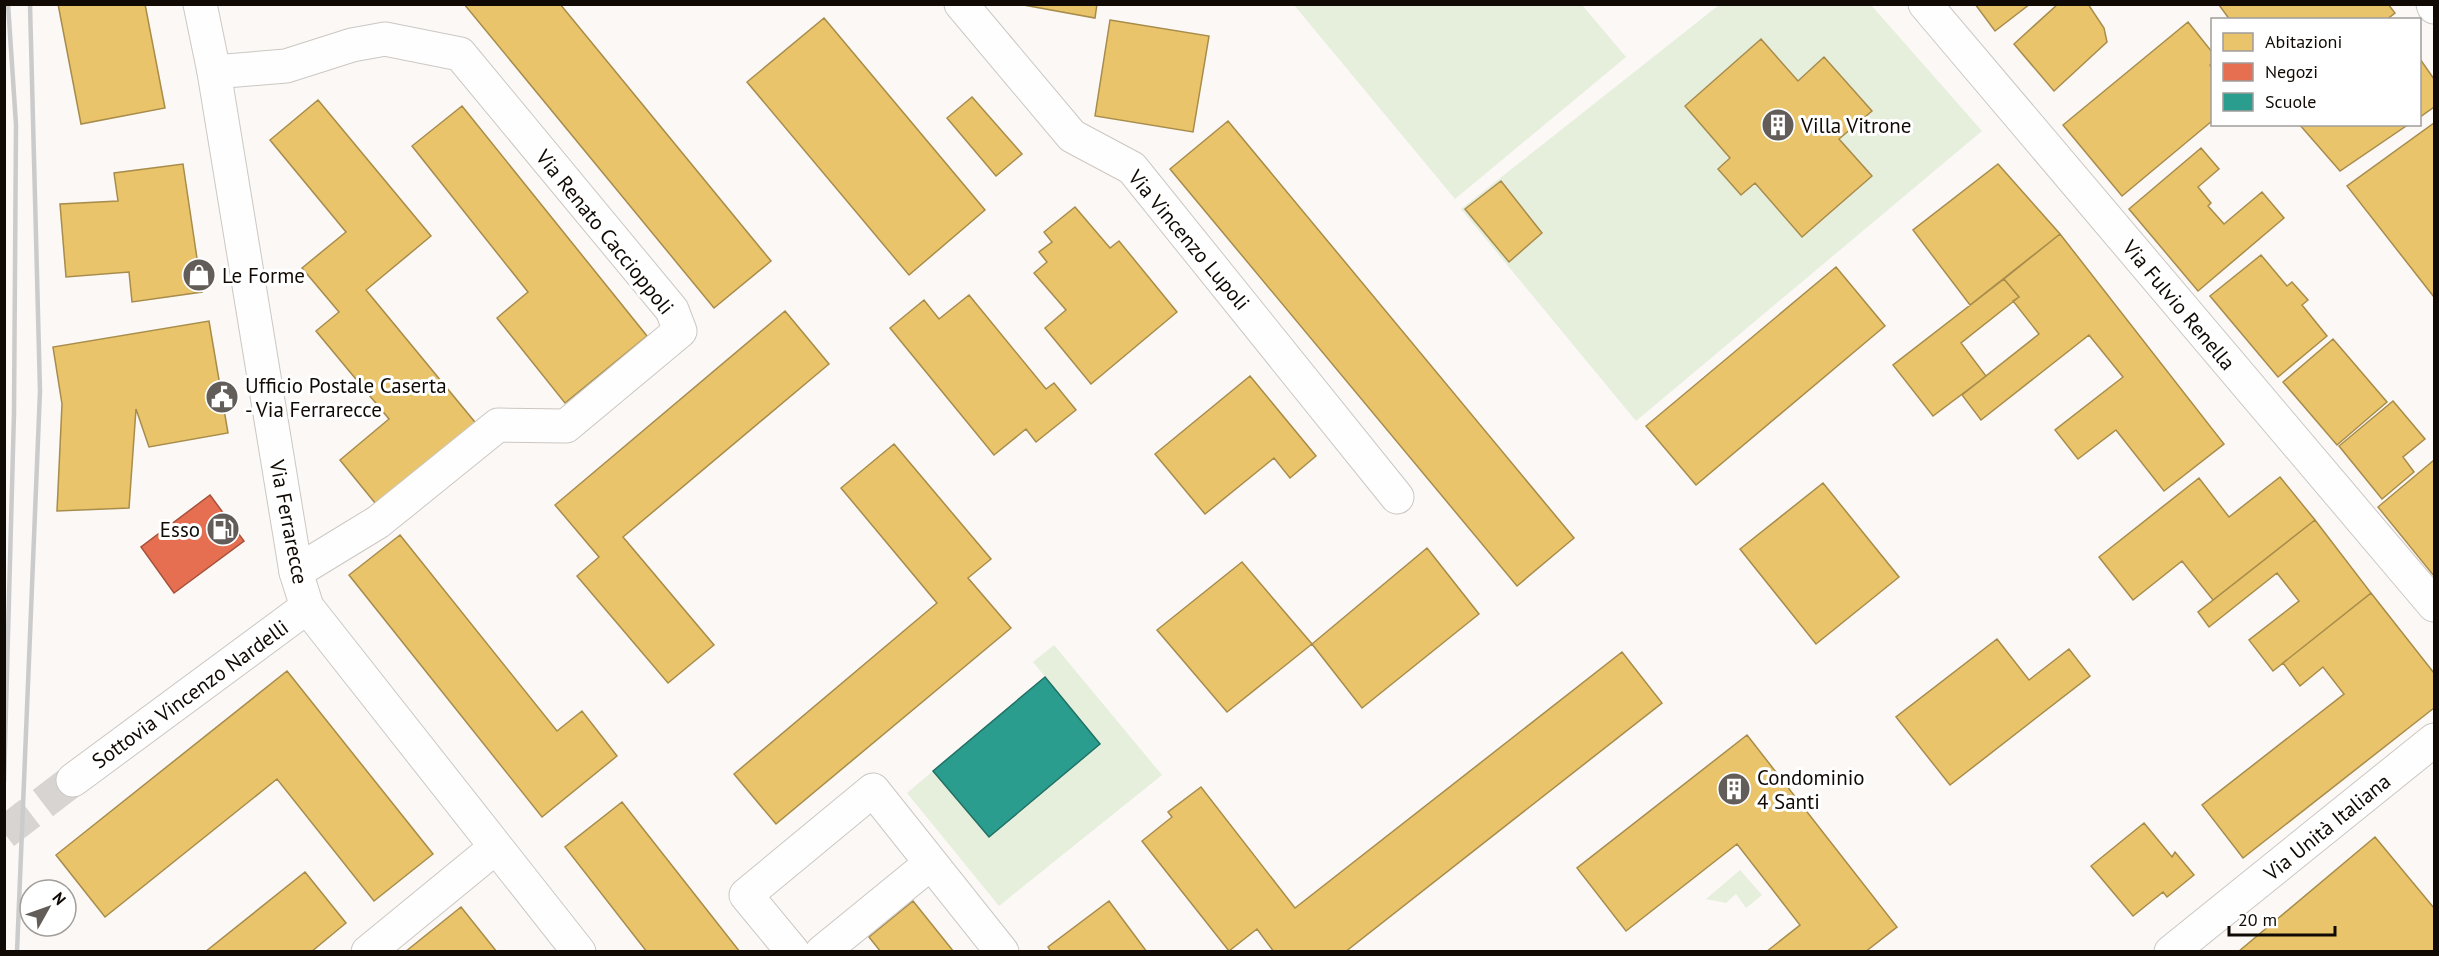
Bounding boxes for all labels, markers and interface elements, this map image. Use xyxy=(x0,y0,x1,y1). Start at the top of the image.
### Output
legend xyxy=(2211,18,2421,126)
text: Abitazioni xyxy=(2265,30,2342,53)
text: Negozi xyxy=(2265,60,2318,83)
text: Scuole xyxy=(2265,90,2316,113)
building icon: Villa Vitrone xyxy=(1760,107,1796,143)
place label: Villa Vitrone xyxy=(1800,112,1911,139)
street label: Via Renato Caccioppoli xyxy=(530,143,680,320)
street label: Via Vincenzo Lupoli xyxy=(1122,163,1256,316)
street label: Via Fulvio Renella xyxy=(2116,234,2241,376)
shop icon: Le Forme xyxy=(181,257,217,293)
place label: Le Forme xyxy=(222,262,305,289)
place label: Ufficio Postale Caserta - Via Ferrarecce xyxy=(245,372,447,423)
public building icon: Ufficio Postale Caserta - Via Ferrarecce xyxy=(204,379,240,415)
street label: Via Ferrarecce xyxy=(264,457,314,586)
fuel station icon: Esso xyxy=(205,511,241,547)
place label: Esso xyxy=(160,516,200,543)
street label: Sottovia Vincenzo Nardelli xyxy=(87,614,293,774)
place label: Condominio 4 Santi xyxy=(1757,764,1865,815)
street label: Via Unità Italiana xyxy=(2257,768,2396,887)
building icon: Condominio 4 Santi xyxy=(1716,771,1752,807)
north arrow xyxy=(18,878,78,938)
text: N xyxy=(48,888,71,909)
scale bar xyxy=(2229,899,2336,937)
text: 20 m xyxy=(2238,908,2277,931)

